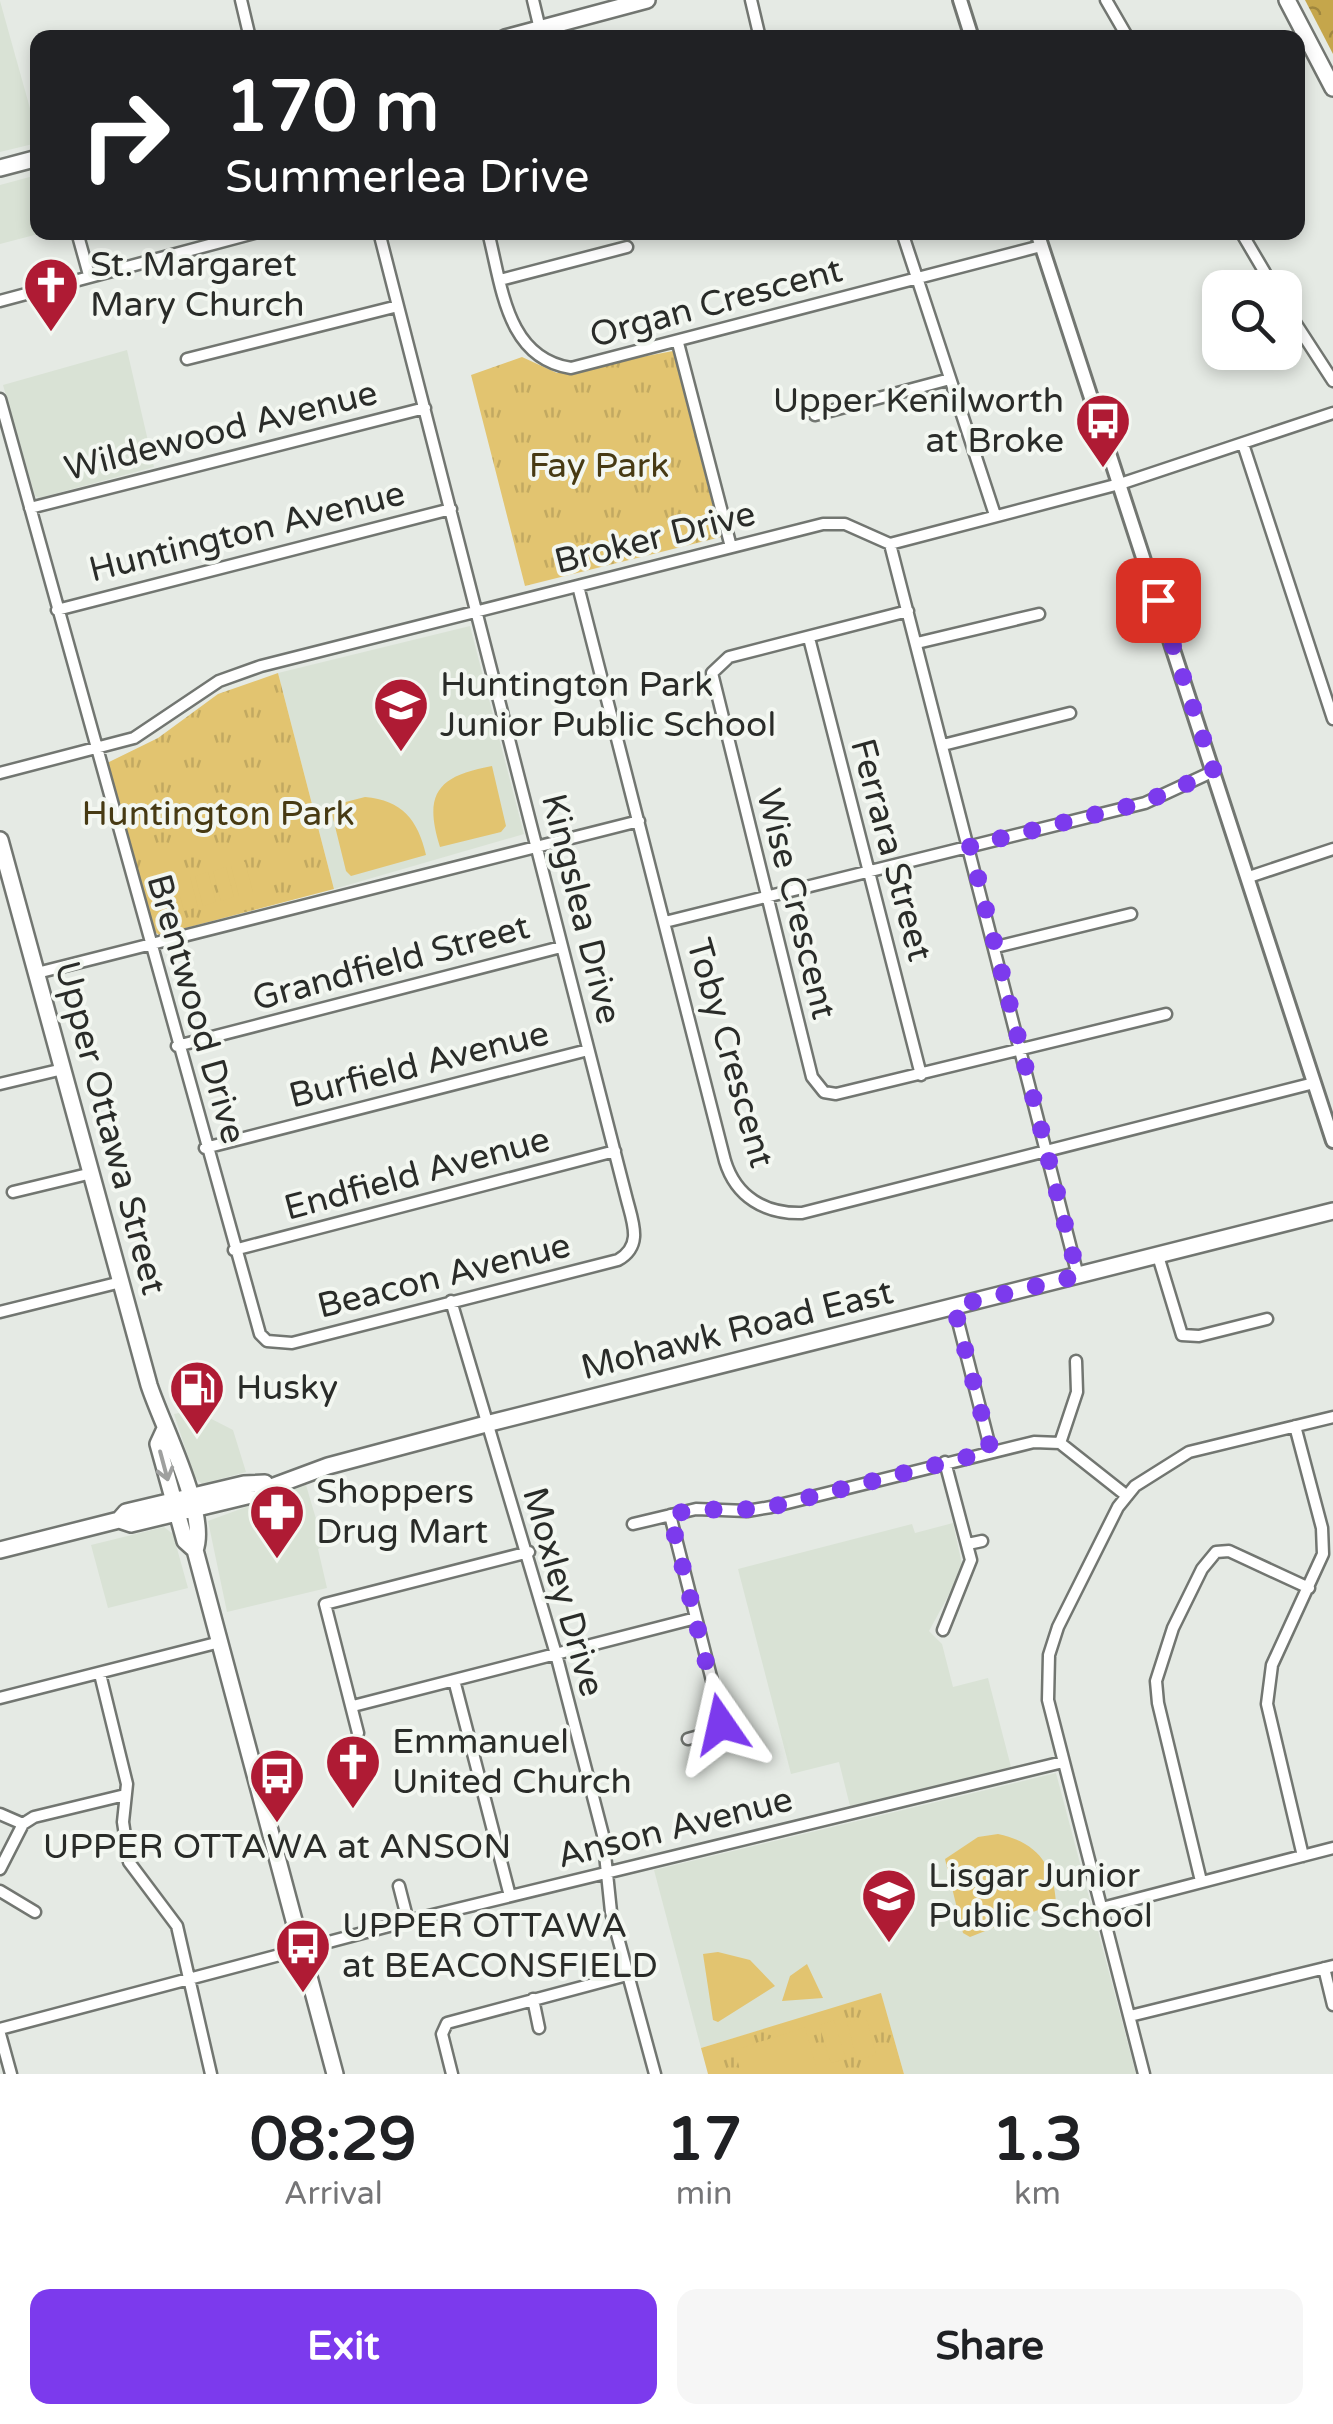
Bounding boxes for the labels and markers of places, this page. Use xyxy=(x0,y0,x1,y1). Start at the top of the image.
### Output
place label: St. Margaret Mary Church xyxy=(90,244,304,326)
church icon: St. Margaret Mary Church xyxy=(21,255,81,334)
place label: Upper Kenilworth at Broke xyxy=(773,380,1064,462)
bus stop icon: Upper Kenilworth at Broke xyxy=(1073,391,1133,470)
pin xyxy=(1116,558,1201,643)
place label: Huntington Park Junior Public School xyxy=(440,664,776,746)
school or university icon: Huntington Park Junior Public School xyxy=(371,675,431,754)
fuel station icon: Husky xyxy=(167,1358,227,1437)
place label: Husky xyxy=(236,1367,338,1409)
place label: Shoppers Drug Mart xyxy=(316,1471,488,1553)
pharmacy icon: Shoppers Drug Mart xyxy=(247,1482,307,1561)
place label: Emmanuel United Church xyxy=(392,1721,632,1803)
church icon: Emmanuel United Church xyxy=(323,1732,383,1811)
bus stop icon: UPPER OTTAWA at ANSON xyxy=(247,1746,307,1825)
place label: UPPER OTTAWA at ANSON xyxy=(43,1826,511,1868)
place label: Lisgar Junior Public School xyxy=(928,1855,1153,1937)
school or university icon: Lisgar Junior Public School xyxy=(859,1866,919,1945)
place label: UPPER OTTAWA at BEACONSFIELD xyxy=(342,1905,658,1987)
bus stop icon: UPPER OTTAWA at BEACONSFIELD xyxy=(273,1916,333,1995)

